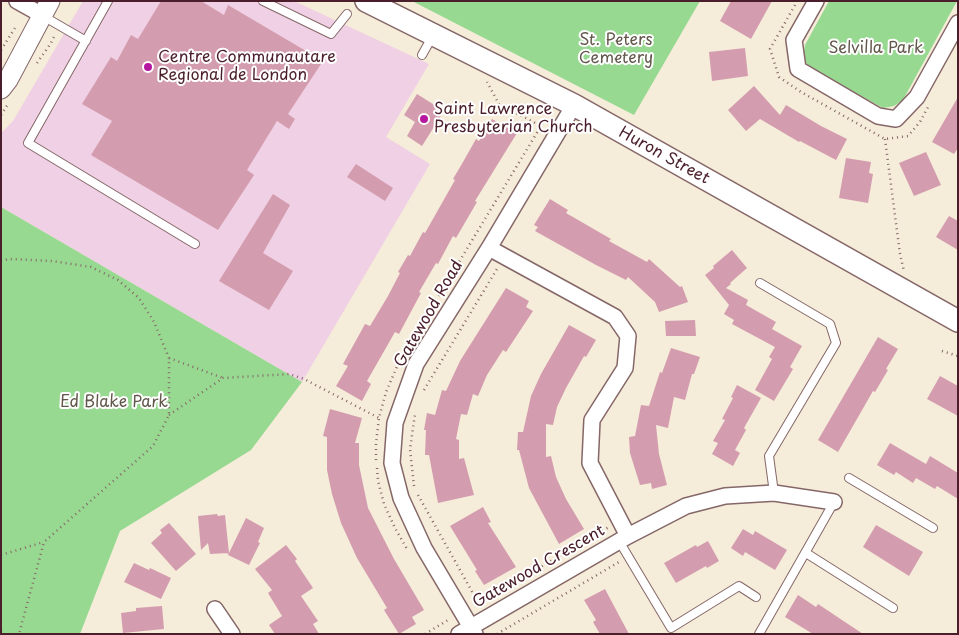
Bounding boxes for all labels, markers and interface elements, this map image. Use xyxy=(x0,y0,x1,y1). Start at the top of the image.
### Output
park label: St. Peters Cemetery xyxy=(579,31,653,69)
park label: Selvilla Park xyxy=(828,39,924,59)
place label: Centre Communautare Regional de London xyxy=(158,48,336,86)
marker: Centre Communautare Regional de London xyxy=(142,61,154,73)
place label: Saint Lawrence Presbyterian Church xyxy=(434,100,593,138)
marker: Saint Lawrence Presbyterian Church xyxy=(418,113,430,125)
street label: Huron Street xyxy=(615,123,713,189)
street label: Gatewood Road xyxy=(391,257,467,371)
park label: Ed Blake Park xyxy=(60,393,168,413)
street label: Gatewood Crescent xyxy=(470,521,608,613)

